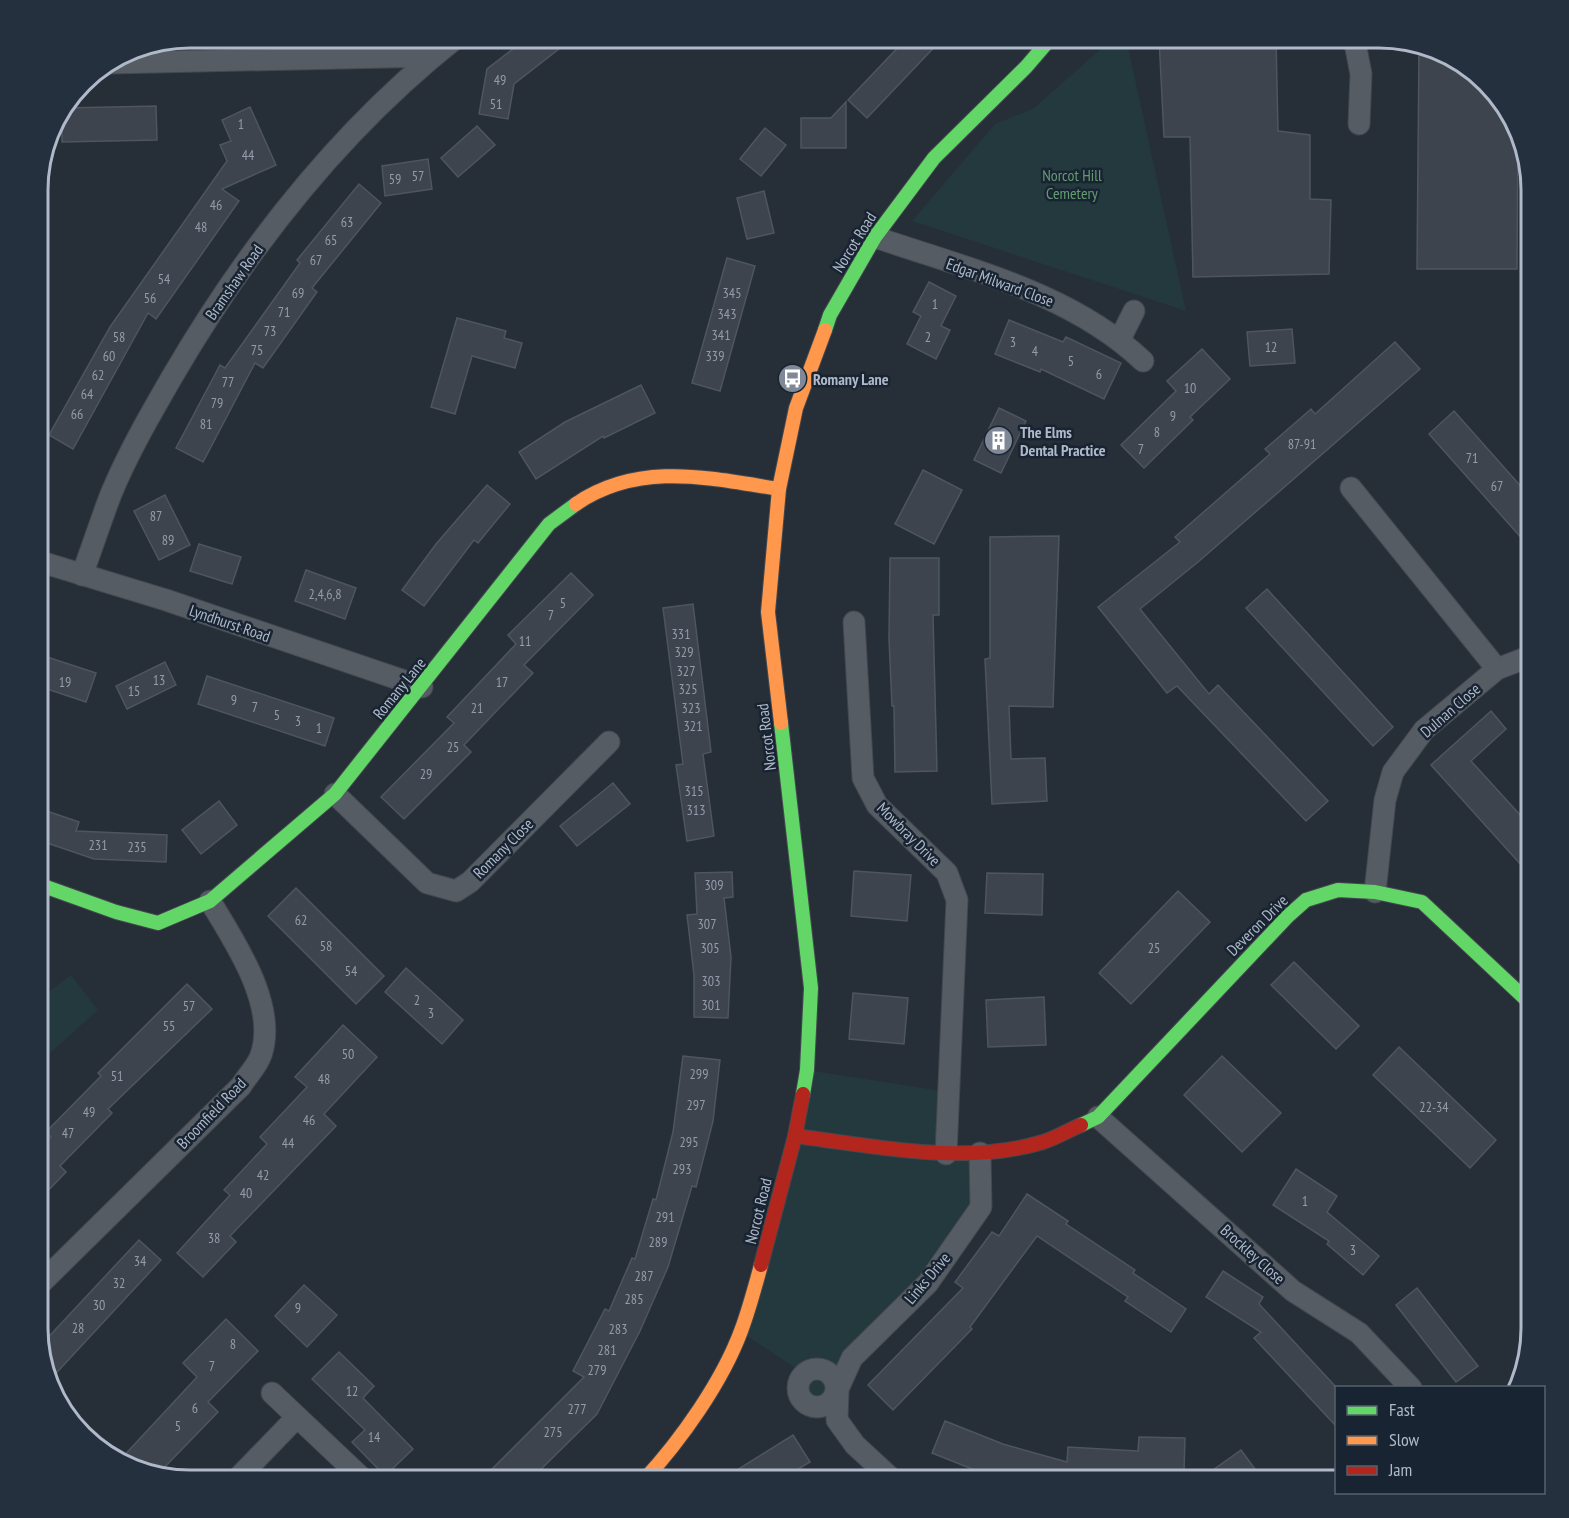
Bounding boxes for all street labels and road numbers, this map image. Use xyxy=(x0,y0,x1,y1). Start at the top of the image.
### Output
street label: Norcot Road xyxy=(828,208,880,276)
street label: Bramshaw Road xyxy=(201,240,267,324)
street label: Edgar Milward Close xyxy=(944,253,1056,311)
street label: Lyndhurst Road xyxy=(187,600,273,646)
street label: Romany Lane xyxy=(368,653,430,723)
street label: Dulnan Close xyxy=(1416,679,1484,741)
street label: Norcot Road xyxy=(752,702,780,772)
street label: Mowbray Drive xyxy=(873,798,945,870)
street label: Romany Close xyxy=(469,814,537,882)
street label: Deveron Drive xyxy=(1222,890,1292,960)
street label: Broomfield Road xyxy=(172,1073,250,1153)
street label: Norcot Road xyxy=(740,1176,776,1246)
street label: Brockley Close xyxy=(1217,1220,1289,1288)
street label: Links Drive xyxy=(900,1248,954,1308)

